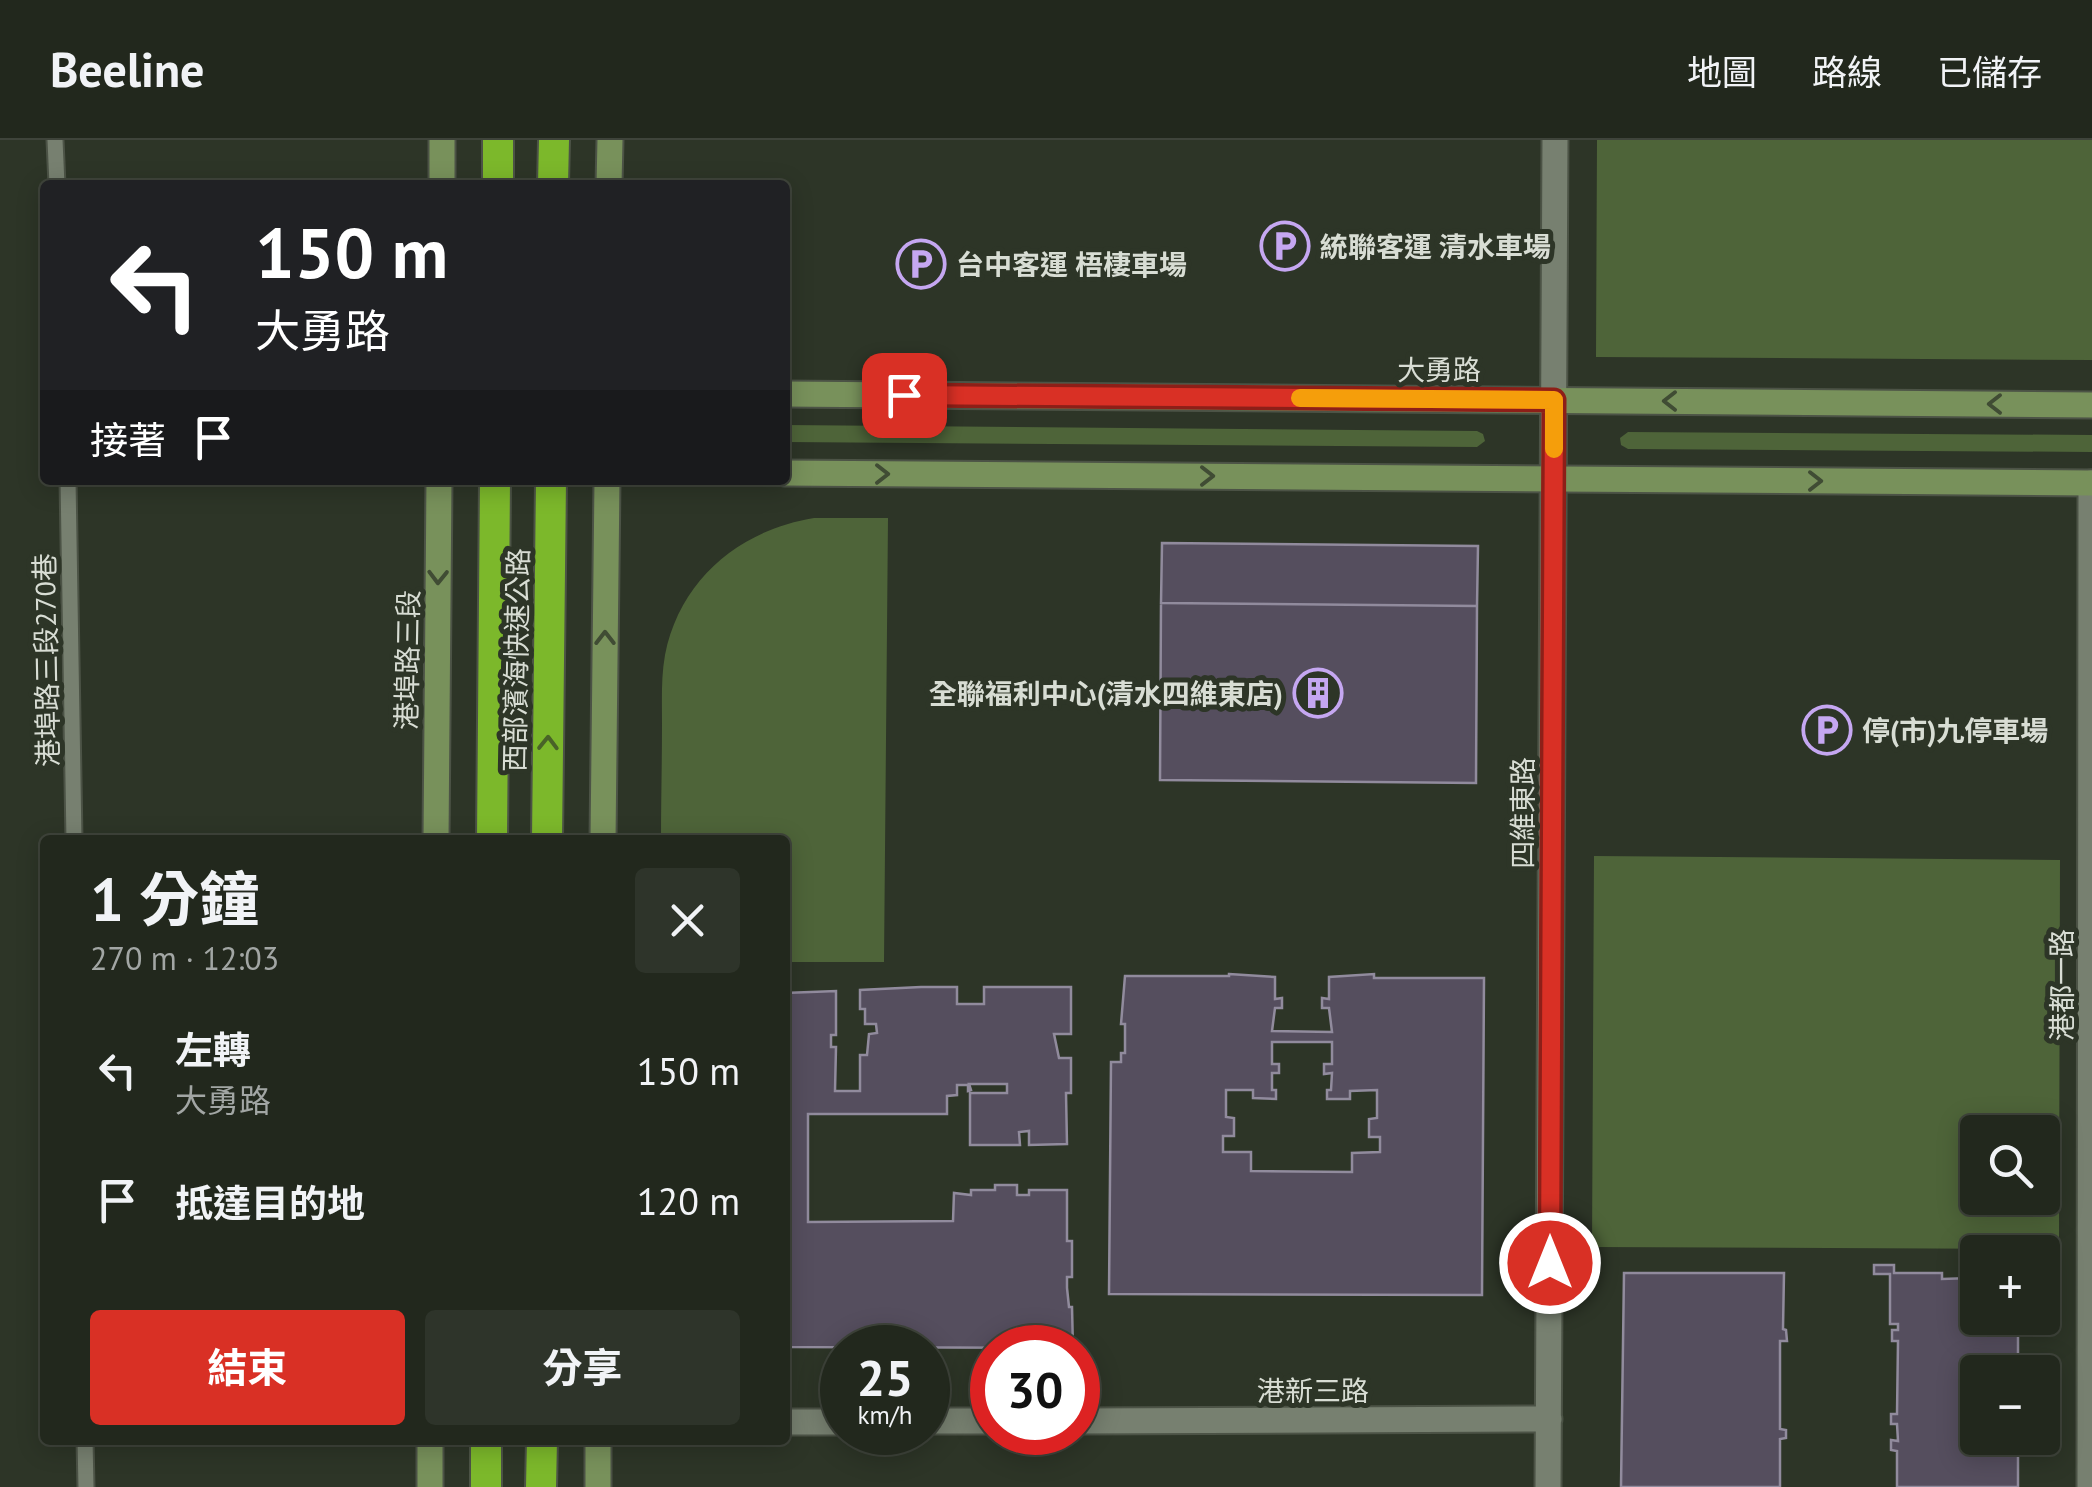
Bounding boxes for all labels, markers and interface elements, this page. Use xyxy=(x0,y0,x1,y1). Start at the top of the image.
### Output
text: Beeline xyxy=(50,38,204,100)
text: 地圖 xyxy=(1687,49,1757,95)
text: 路線 xyxy=(1812,49,1882,95)
text: 已儲存 xyxy=(1937,49,2042,95)
text: 150 m xyxy=(255,207,448,297)
icon: left xyxy=(90,220,220,350)
parking icon: 統聯客運 清水車場 xyxy=(1259,220,1311,272)
place label: 統聯客運 清水車場 xyxy=(1320,228,1551,265)
parking icon: 台中客運 梧棲車場 xyxy=(895,238,947,290)
place label: 台中客運 梧棲車場 xyxy=(956,246,1187,283)
text: 大勇路 xyxy=(255,301,390,359)
street label: 大勇路 xyxy=(1397,351,1481,388)
pin xyxy=(862,353,947,438)
icon: arrive xyxy=(877,368,932,423)
one-way arrow xyxy=(1661,390,1676,412)
one-way arrow xyxy=(1986,393,2002,415)
icon: arrive xyxy=(186,410,241,465)
text: 接著 xyxy=(90,415,166,464)
one-way arrow xyxy=(875,463,891,484)
one-way arrow xyxy=(1200,465,1216,487)
one-way arrow xyxy=(1808,470,1823,492)
street label: 西部濱海快速公路 xyxy=(496,548,536,772)
street label: 港埠路三段270巷 xyxy=(26,553,66,767)
one-way arrow xyxy=(427,570,449,586)
street label: 港埠路三段 xyxy=(387,590,427,730)
one-way arrow xyxy=(594,629,616,644)
building icon: 全聯福利中心(清水四維東店) xyxy=(1292,667,1344,719)
place label: 全聯福利中心(清水四維東店) xyxy=(929,675,1283,712)
parking icon: 停(市)九停車場 xyxy=(1801,704,1853,756)
place label: 停(市)九停車場 xyxy=(1862,712,2048,749)
one-way arrow xyxy=(537,734,559,750)
street label: 四維東路 xyxy=(1504,757,1541,869)
text: 1 分鐘 xyxy=(90,860,259,938)
button: close xyxy=(635,868,740,973)
street label: 港都一路 xyxy=(2043,929,2080,1041)
text: 270 m · 12:03 xyxy=(90,937,279,979)
text: 左轉 xyxy=(175,1025,251,1074)
icon: left xyxy=(90,1043,145,1098)
text: 150 m xyxy=(637,1046,740,1095)
text: 大勇路 xyxy=(175,1079,271,1121)
map controls xyxy=(1960,1115,2060,1455)
button: search xyxy=(1960,1115,2060,1215)
icon: arrive xyxy=(90,1173,145,1228)
text: 120 m xyxy=(637,1176,740,1225)
text: 抵達目的地 xyxy=(175,1178,365,1227)
position arrow xyxy=(1498,1211,1602,1315)
button: + xyxy=(1960,1235,2060,1335)
button: 結束 xyxy=(90,1310,405,1425)
button: 分享 xyxy=(425,1310,740,1425)
speed limit sign: 30 xyxy=(970,1325,1100,1455)
text: 25 xyxy=(857,1345,913,1410)
button: − xyxy=(1960,1355,2060,1455)
street label: 港新三路 xyxy=(1257,1372,1369,1409)
text: km/h xyxy=(858,1399,912,1431)

